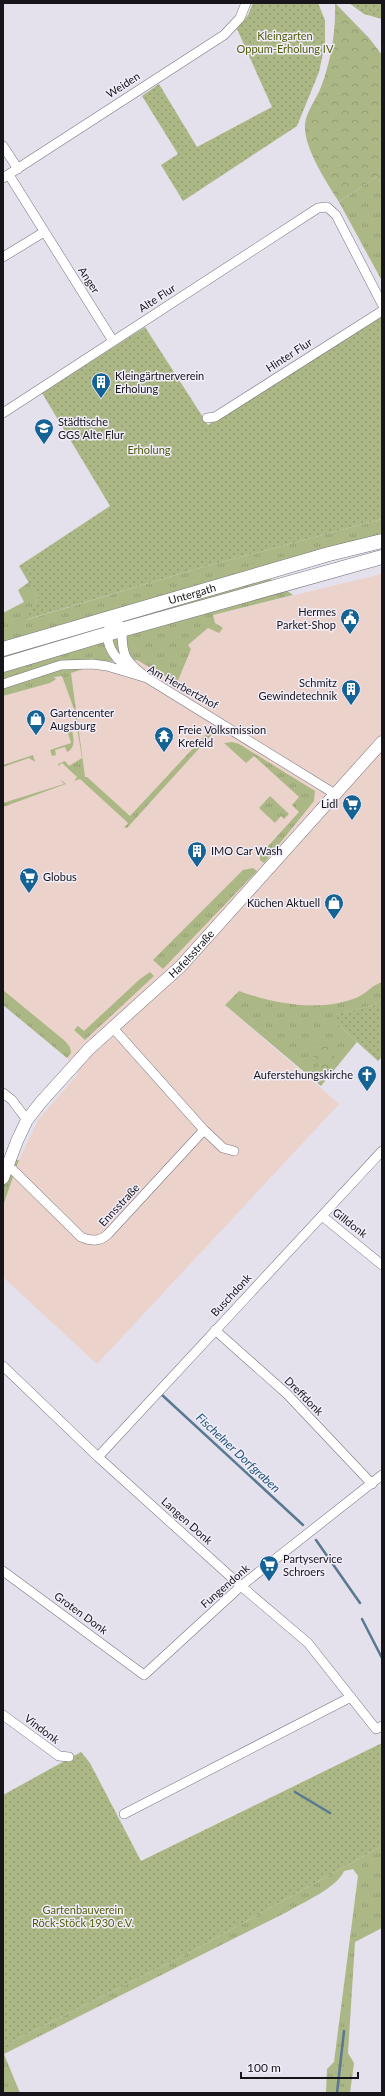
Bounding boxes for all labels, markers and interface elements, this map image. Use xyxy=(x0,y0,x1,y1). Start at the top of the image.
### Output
park label: Kleingarten Oppum-Erholung IV xyxy=(237,29,334,55)
street label: Weiden xyxy=(104,69,142,100)
street label: Anger xyxy=(76,264,103,295)
street label: Alte Flur xyxy=(136,281,178,314)
street label: Hinter Flur xyxy=(263,335,314,374)
place label: Kleingärtnerverein Erholung xyxy=(115,369,204,395)
building icon: Kleingärtnerverein Erholung xyxy=(90,371,112,399)
place label: Städtische GGS Alte Flur xyxy=(58,415,124,441)
school or university icon: Städtische GGS Alte Flur xyxy=(33,417,55,445)
park label: Erholung xyxy=(127,443,171,456)
street label: Untergath xyxy=(167,580,217,606)
place label: Hermes Parket-Shop xyxy=(277,605,336,631)
public building icon: Hermes Parket-Shop xyxy=(339,607,361,635)
street label: Am Herbertzhof xyxy=(146,662,221,711)
place label: Schmitz Gewindetechnik xyxy=(258,676,337,702)
building icon: Schmitz Gewindetechnik xyxy=(340,678,362,706)
place label: Gartencenter Augsburg xyxy=(50,706,114,732)
shop icon: Gartencenter Augsburg xyxy=(25,708,47,736)
place label: Freie Volksmission Krefeld xyxy=(178,723,266,749)
temple icon: Freie Volksmission Krefeld xyxy=(153,725,175,753)
supermarket icon: Lidl xyxy=(341,793,363,821)
place label: Lidl xyxy=(321,797,338,810)
building icon: IMO Car Wash xyxy=(186,840,208,868)
place label: IMO Car Wash xyxy=(211,844,282,857)
supermarket icon: Globus xyxy=(18,866,40,894)
place label: Globus xyxy=(43,870,77,883)
shop icon: Küchen Aktuell xyxy=(323,892,345,920)
place label: Küchen Aktuell xyxy=(247,896,320,909)
street label: Hafelsstraße xyxy=(166,927,217,980)
church icon: Auferstehungskirche xyxy=(356,1064,378,1092)
place label: Auferstehungskirche xyxy=(254,1068,353,1081)
street label: Ennsstraße xyxy=(96,1181,142,1229)
street label: Gilldonk xyxy=(331,1205,370,1240)
street label: Buschdonk xyxy=(208,1270,254,1319)
street label: Dreffdonk xyxy=(282,1374,327,1418)
water label: Fischelner Dorfgraben xyxy=(193,1410,284,1496)
street label: Langen Donk xyxy=(159,1494,216,1547)
place label: Partyservice Schroers xyxy=(283,1552,342,1578)
supermarket icon: Partyservice Schroers xyxy=(258,1554,280,1582)
street label: Fungendonk xyxy=(198,1561,252,1610)
street label: Groten Donk xyxy=(52,1589,111,1637)
street label: Vindonk xyxy=(22,1711,63,1746)
park label: Gartenbauverein Röck-Stöck 1930 e.V. xyxy=(32,1903,134,1929)
scale bar xyxy=(241,2054,358,2080)
text: 100 m xyxy=(247,2060,281,2075)

